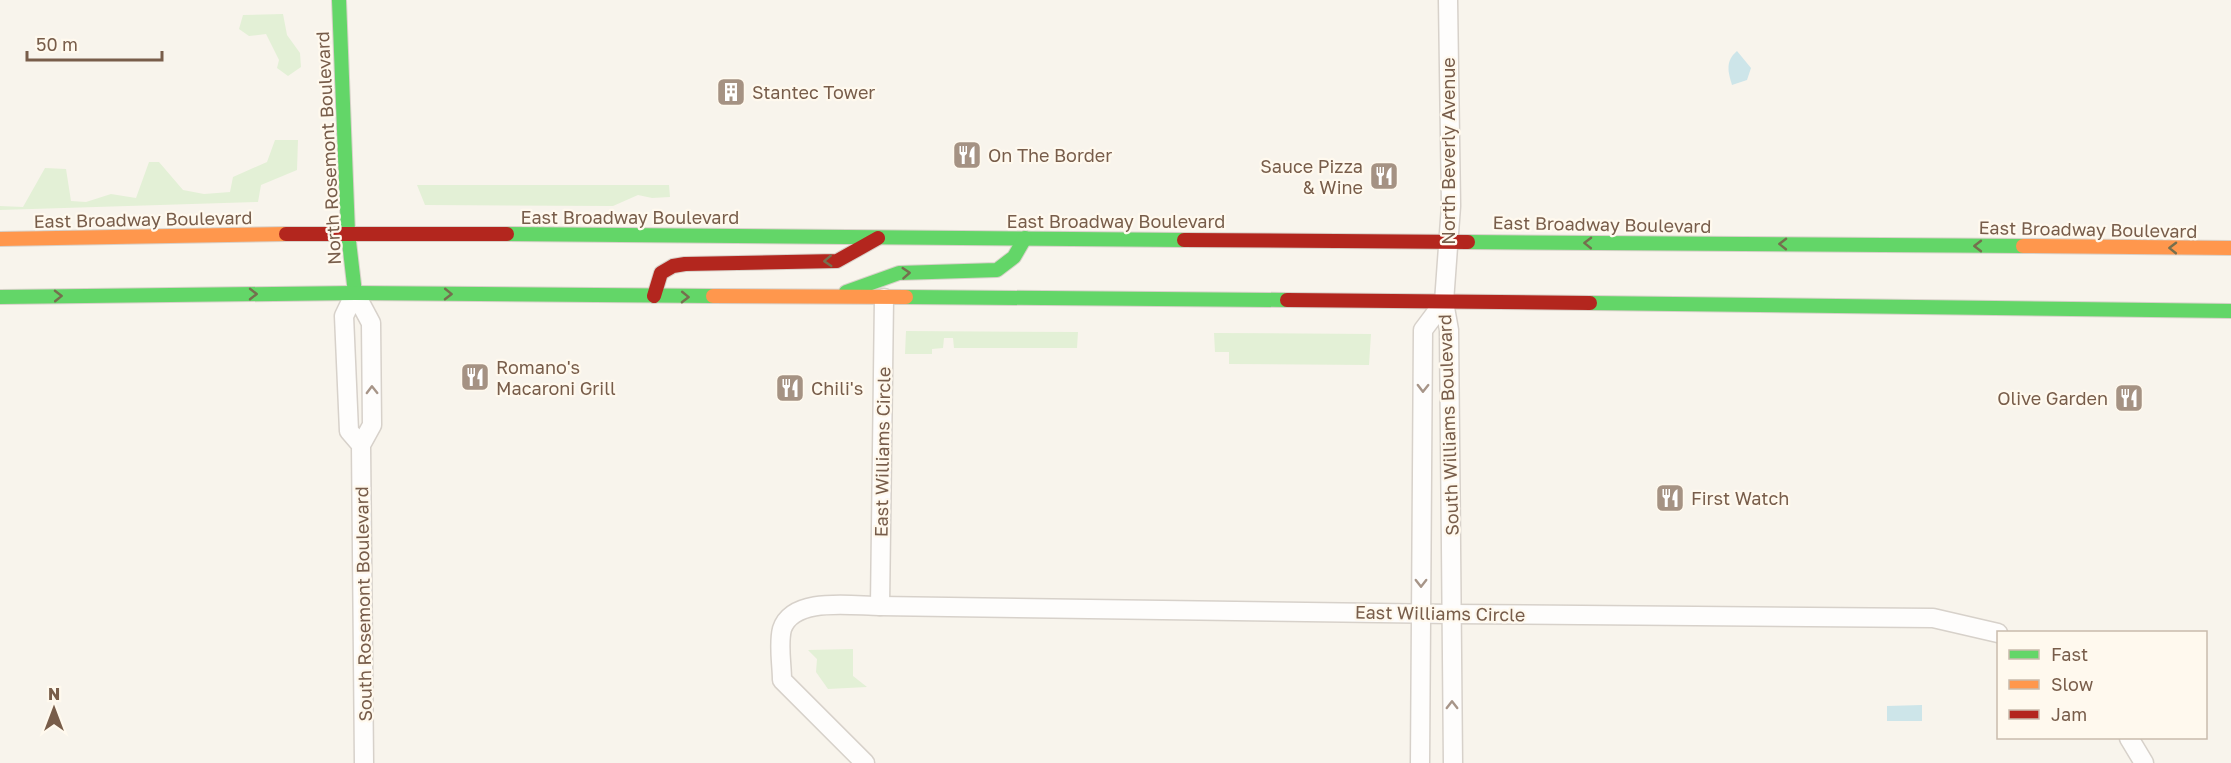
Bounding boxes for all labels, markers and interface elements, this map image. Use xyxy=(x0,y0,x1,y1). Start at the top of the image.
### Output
scale bar xyxy=(27,24,162,62)
street label: North Rosemont Boulevard xyxy=(311,31,345,265)
text: 50 m xyxy=(36,33,78,55)
street label: North Beverly Avenue xyxy=(1437,57,1459,245)
building icon: Stantec Tower xyxy=(715,76,747,108)
place label: Stantec Tower xyxy=(752,81,875,103)
restaurant icon: On The Border xyxy=(951,139,983,171)
place label: On The Border xyxy=(988,144,1112,166)
place label: Sauce Pizza & Wine xyxy=(1260,155,1363,198)
restaurant icon: Sauce Pizza & Wine xyxy=(1368,160,1400,192)
street label: East Broadway Boulevard xyxy=(33,206,253,232)
street label: East Broadway Boulevard xyxy=(521,206,739,228)
street label: East Broadway Boulevard xyxy=(1007,210,1225,232)
street label: East Broadway Boulevard xyxy=(1492,211,1712,237)
street label: East Broadway Boulevard xyxy=(1978,216,2198,242)
one-way arrow xyxy=(1583,237,1592,249)
one-way arrow xyxy=(1778,238,1787,250)
one-way arrow xyxy=(1973,240,1982,252)
one-way arrow xyxy=(2168,242,2177,254)
one-way arrow xyxy=(823,254,832,267)
one-way arrow xyxy=(901,267,910,280)
one-way arrow xyxy=(249,288,258,300)
one-way arrow xyxy=(444,288,453,301)
one-way arrow xyxy=(54,290,63,302)
one-way arrow xyxy=(681,291,690,303)
street label: South Williams Boulevard xyxy=(1433,314,1463,536)
place label: Romano's Macaroni Grill xyxy=(496,356,616,399)
restaurant icon: Romano's Macaroni Grill xyxy=(459,361,491,393)
street label: East Williams Circle xyxy=(870,367,894,537)
restaurant icon: Chili's xyxy=(774,372,806,404)
place label: Chili's xyxy=(811,377,863,399)
restaurant icon: Olive Garden xyxy=(2113,382,2145,414)
one-way arrow xyxy=(1417,384,1429,393)
one-way arrow xyxy=(366,385,378,394)
place label: Olive Garden xyxy=(1997,387,2108,409)
restaurant icon: First Watch xyxy=(1654,482,1686,514)
street label: South Rosemont Boulevard xyxy=(350,486,376,722)
place label: First Watch xyxy=(1691,487,1789,509)
one-way arrow xyxy=(1415,579,1427,588)
street label: East Williams Circle xyxy=(1355,601,1525,625)
legend xyxy=(1997,631,2207,739)
text: Fast xyxy=(2051,643,2088,665)
text: Slow xyxy=(2051,673,2094,695)
north arrow xyxy=(24,679,84,739)
text: N xyxy=(48,684,60,704)
one-way arrow xyxy=(1446,700,1458,709)
text: Jam xyxy=(2051,703,2087,725)

